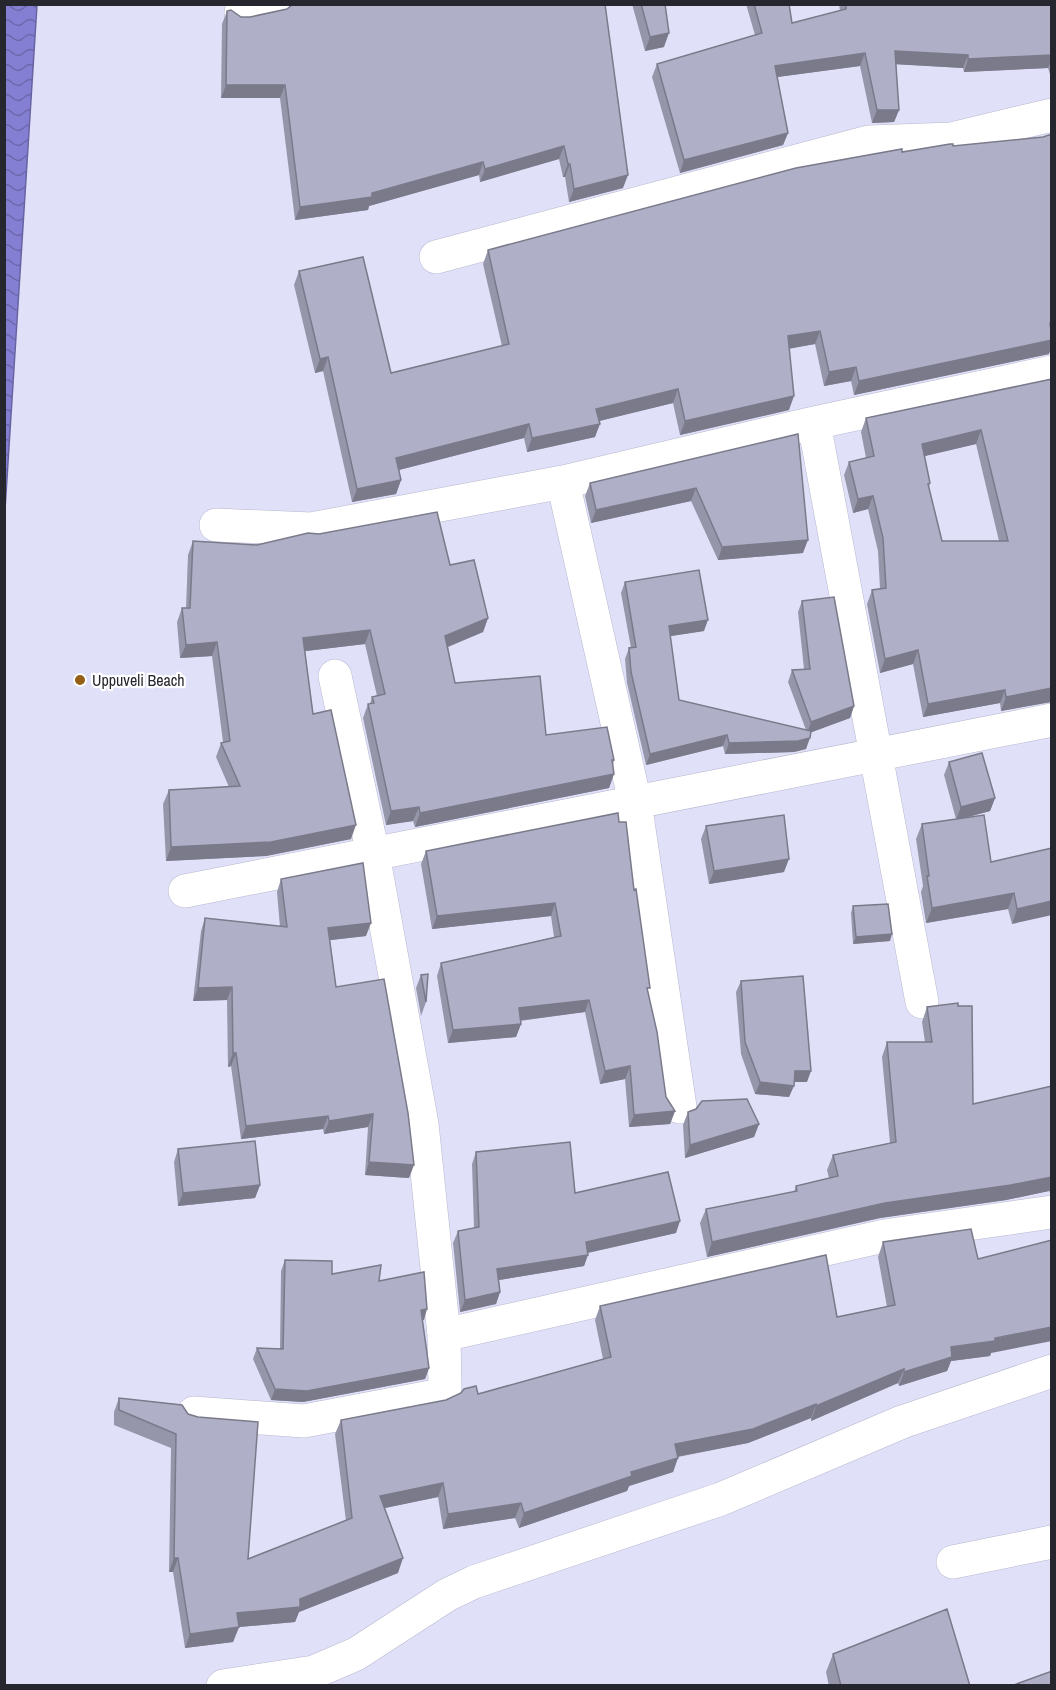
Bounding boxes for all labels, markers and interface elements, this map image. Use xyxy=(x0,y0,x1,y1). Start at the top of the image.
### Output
place label: Uppuveli Beach xyxy=(92,669,185,691)
marker: Uppuveli Beach xyxy=(73,673,87,687)

